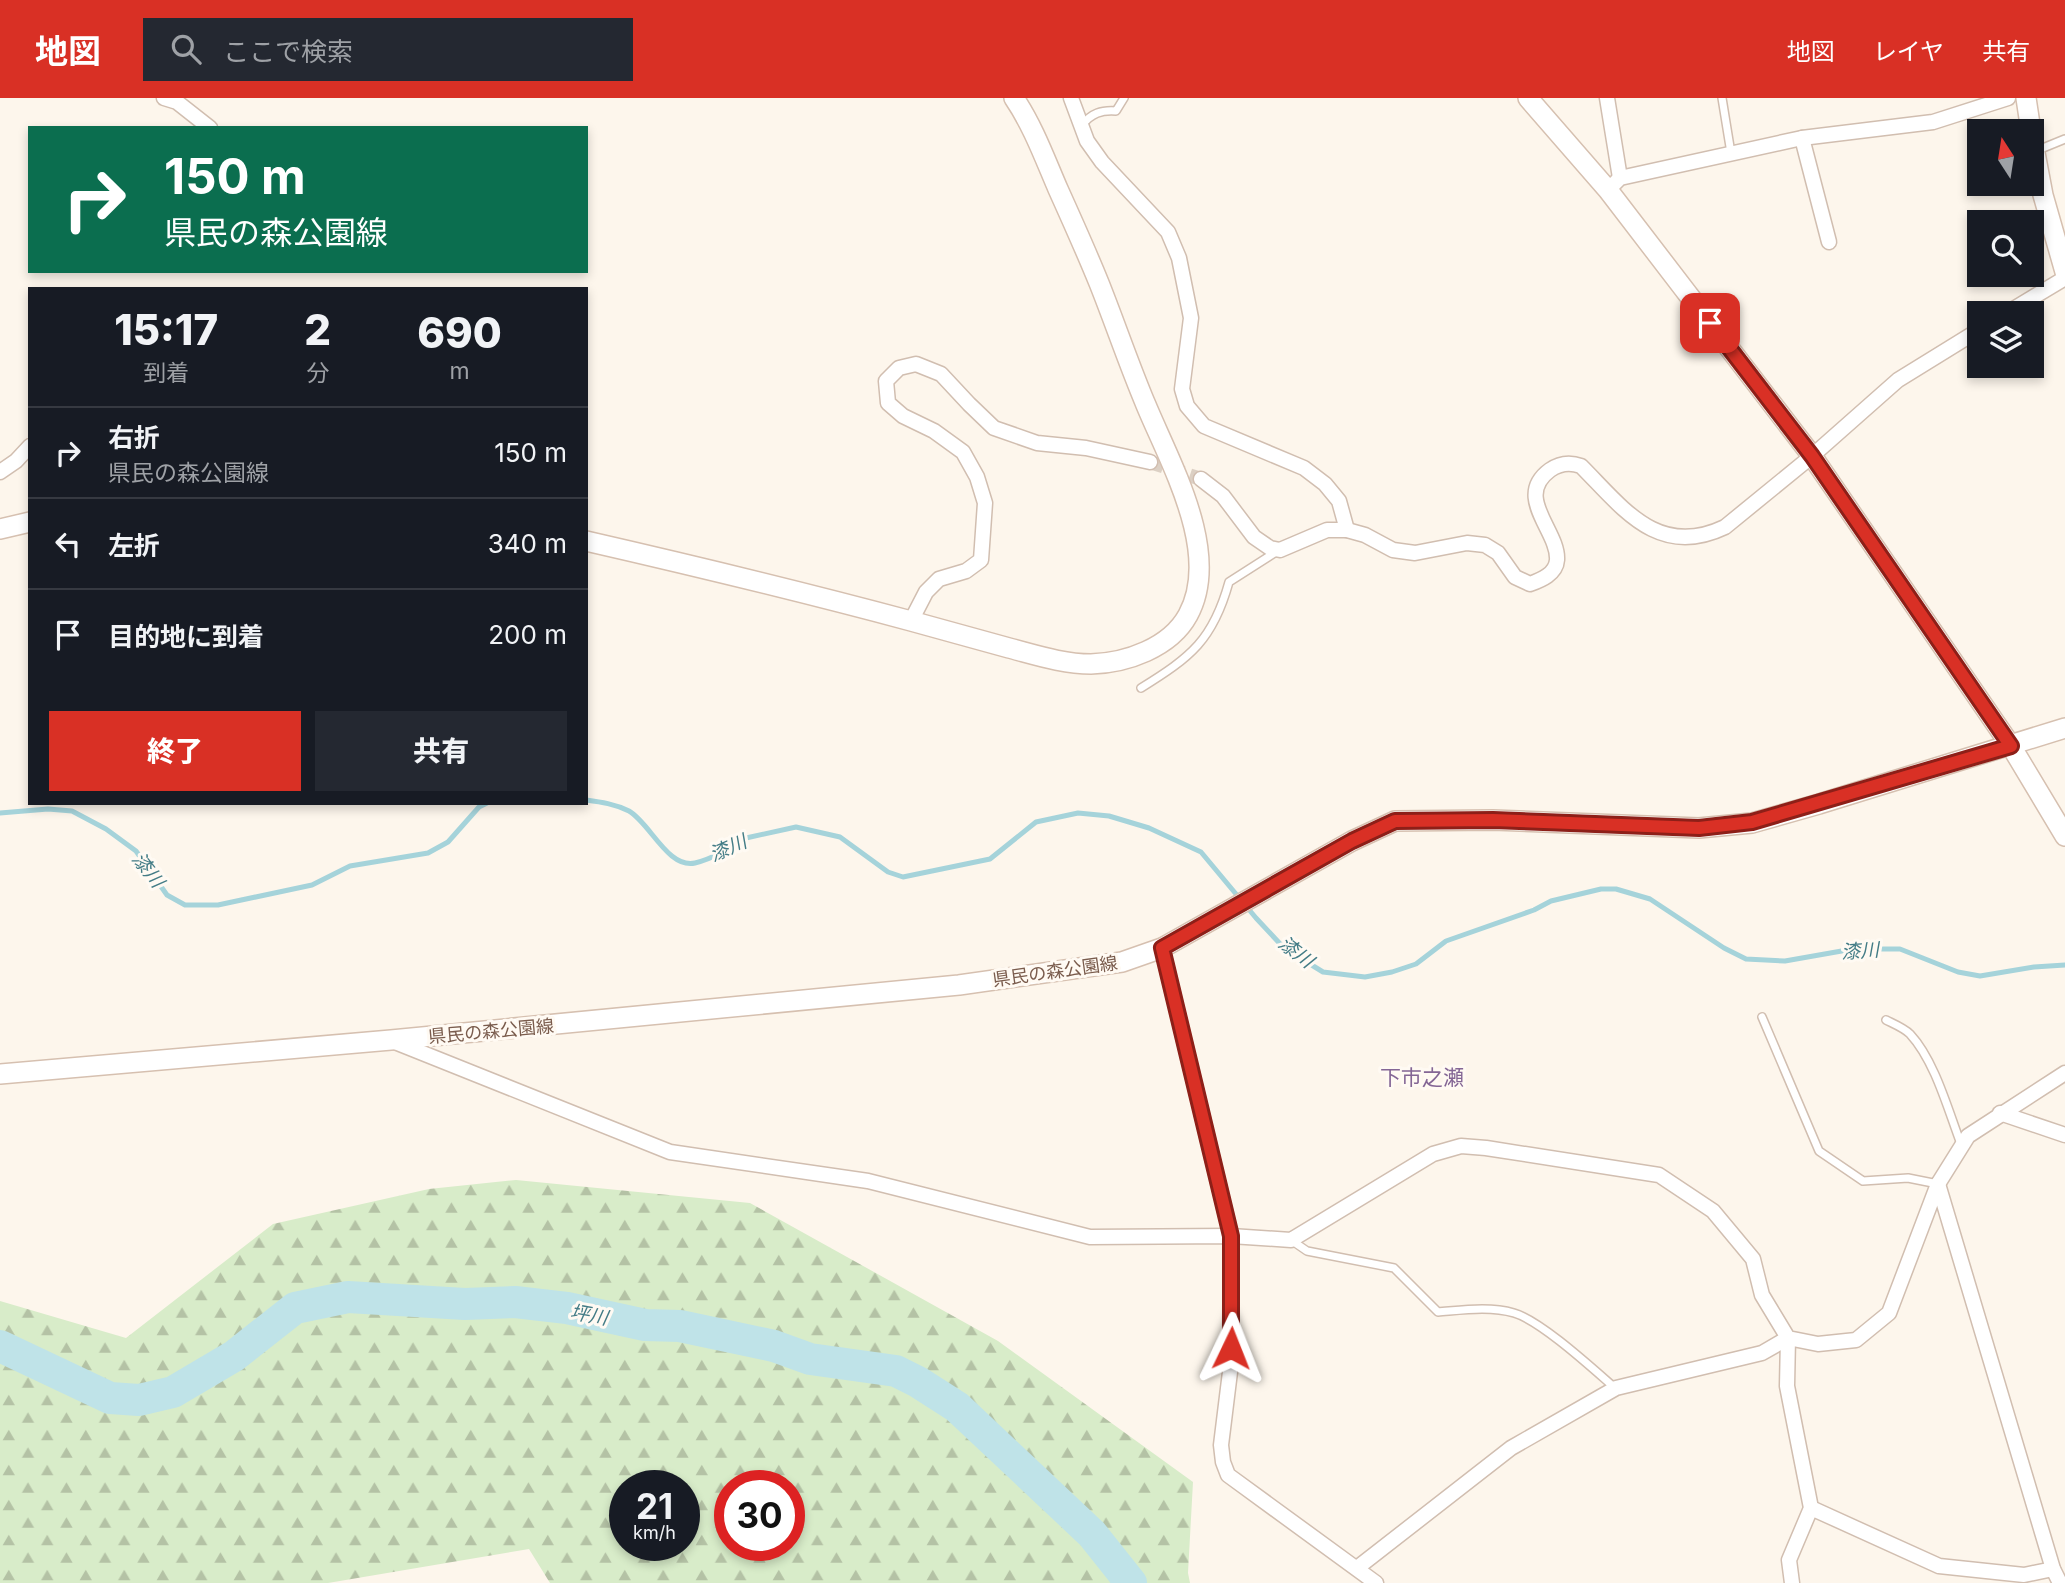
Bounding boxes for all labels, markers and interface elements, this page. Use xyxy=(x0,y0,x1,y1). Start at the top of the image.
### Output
search box xyxy=(143,18,633,81)
icon: search xyxy=(167,30,205,68)
text: 地図 xyxy=(35,31,101,71)
text: ここで検索 xyxy=(223,36,353,67)
text: 地図 xyxy=(1787,37,1835,66)
text: レイヤ xyxy=(1873,37,1944,66)
text: 共有 xyxy=(1982,37,2030,66)
north arrow xyxy=(1967,119,2044,196)
map controls xyxy=(1967,119,2044,378)
text: 150 m xyxy=(164,147,306,206)
icon: right xyxy=(49,154,140,245)
button: search xyxy=(1967,210,2044,287)
text: 県民の森公園線 xyxy=(164,213,388,252)
pin xyxy=(1680,293,1740,353)
button: layers xyxy=(1967,301,2044,378)
text: 15:17 xyxy=(114,304,218,355)
text: 2 xyxy=(304,304,331,355)
icon: arrive xyxy=(1691,304,1729,342)
text: 690 xyxy=(417,307,502,358)
text: m xyxy=(449,357,470,385)
text: 到着 xyxy=(143,359,189,387)
text: 分 xyxy=(306,359,329,387)
text: 右折 xyxy=(108,422,160,453)
icon: right xyxy=(49,434,87,472)
text: 150 m xyxy=(494,437,567,468)
text: 県民の森公園線 xyxy=(108,459,269,487)
icon: left xyxy=(49,525,87,563)
text: 340 m xyxy=(488,528,567,559)
text: 左折 xyxy=(108,530,160,561)
icon: arrive xyxy=(49,616,87,654)
text: 200 m xyxy=(488,619,567,650)
text: 目的地に到着 xyxy=(108,621,264,652)
button: 終了 xyxy=(49,711,301,791)
button: 共有 xyxy=(315,711,567,791)
water label: 漆川 xyxy=(706,829,752,866)
water label: 漆川 xyxy=(127,848,170,894)
water label: 漆川 xyxy=(1274,931,1320,974)
water label: 漆川 xyxy=(1840,938,1882,964)
street label: 県民の森公園線 xyxy=(991,952,1119,990)
street label: 県民の森公園線 xyxy=(427,1015,555,1047)
district label: 下市之瀬 xyxy=(1380,1065,1464,1090)
water label: 坪川 xyxy=(568,1300,612,1330)
position arrow xyxy=(1194,1311,1268,1385)
speed limit sign: 30 xyxy=(714,1470,805,1561)
text: 21 xyxy=(636,1485,673,1527)
text: km/h xyxy=(633,1522,676,1543)

